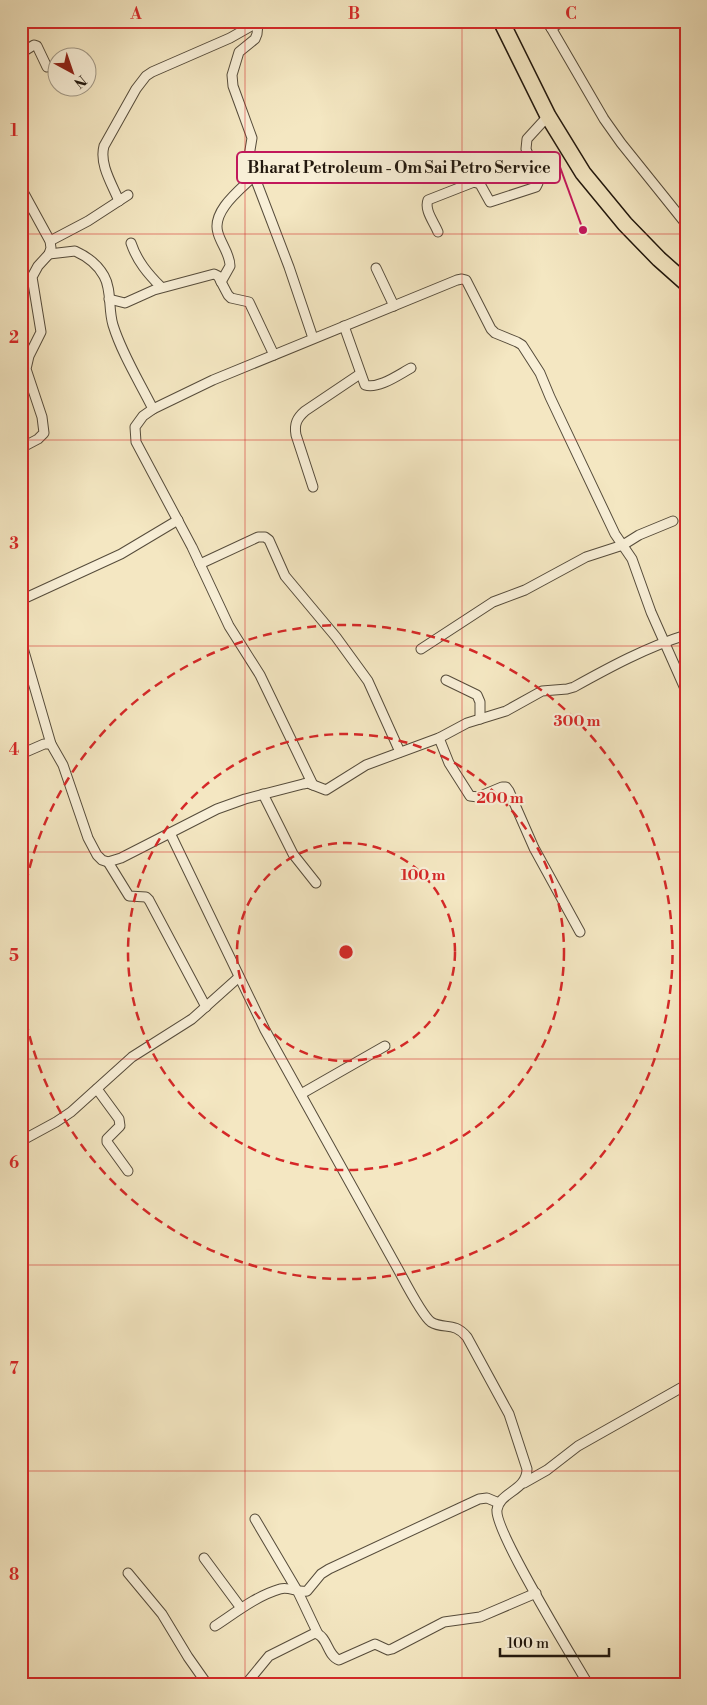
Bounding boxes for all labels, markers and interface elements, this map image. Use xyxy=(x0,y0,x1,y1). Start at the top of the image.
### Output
text: A xyxy=(129,4,142,24)
text: B xyxy=(348,4,360,24)
text: C xyxy=(565,4,577,24)
north arrow xyxy=(48,48,98,98)
text: N xyxy=(70,71,90,92)
text: 1 xyxy=(10,121,18,141)
callout: Bharat Petroleum - Om Sai Petro Service xyxy=(237,152,560,183)
text: Bharat Petroleum - Om Sai Petro Service xyxy=(247,158,551,178)
text: 2 xyxy=(9,328,19,348)
text: 3 xyxy=(9,534,19,554)
text: 300 m xyxy=(554,712,601,731)
text: 4 xyxy=(9,740,20,760)
text: 200 m xyxy=(476,789,524,808)
text: 100 m xyxy=(401,866,446,885)
centre of rings xyxy=(337,943,355,961)
text: 5 xyxy=(9,946,19,966)
text: 6 xyxy=(9,1153,19,1173)
text: 7 xyxy=(9,1359,19,1379)
text: 8 xyxy=(9,1565,19,1585)
scale bar xyxy=(500,1625,608,1657)
text: 100 m xyxy=(507,1634,549,1653)

